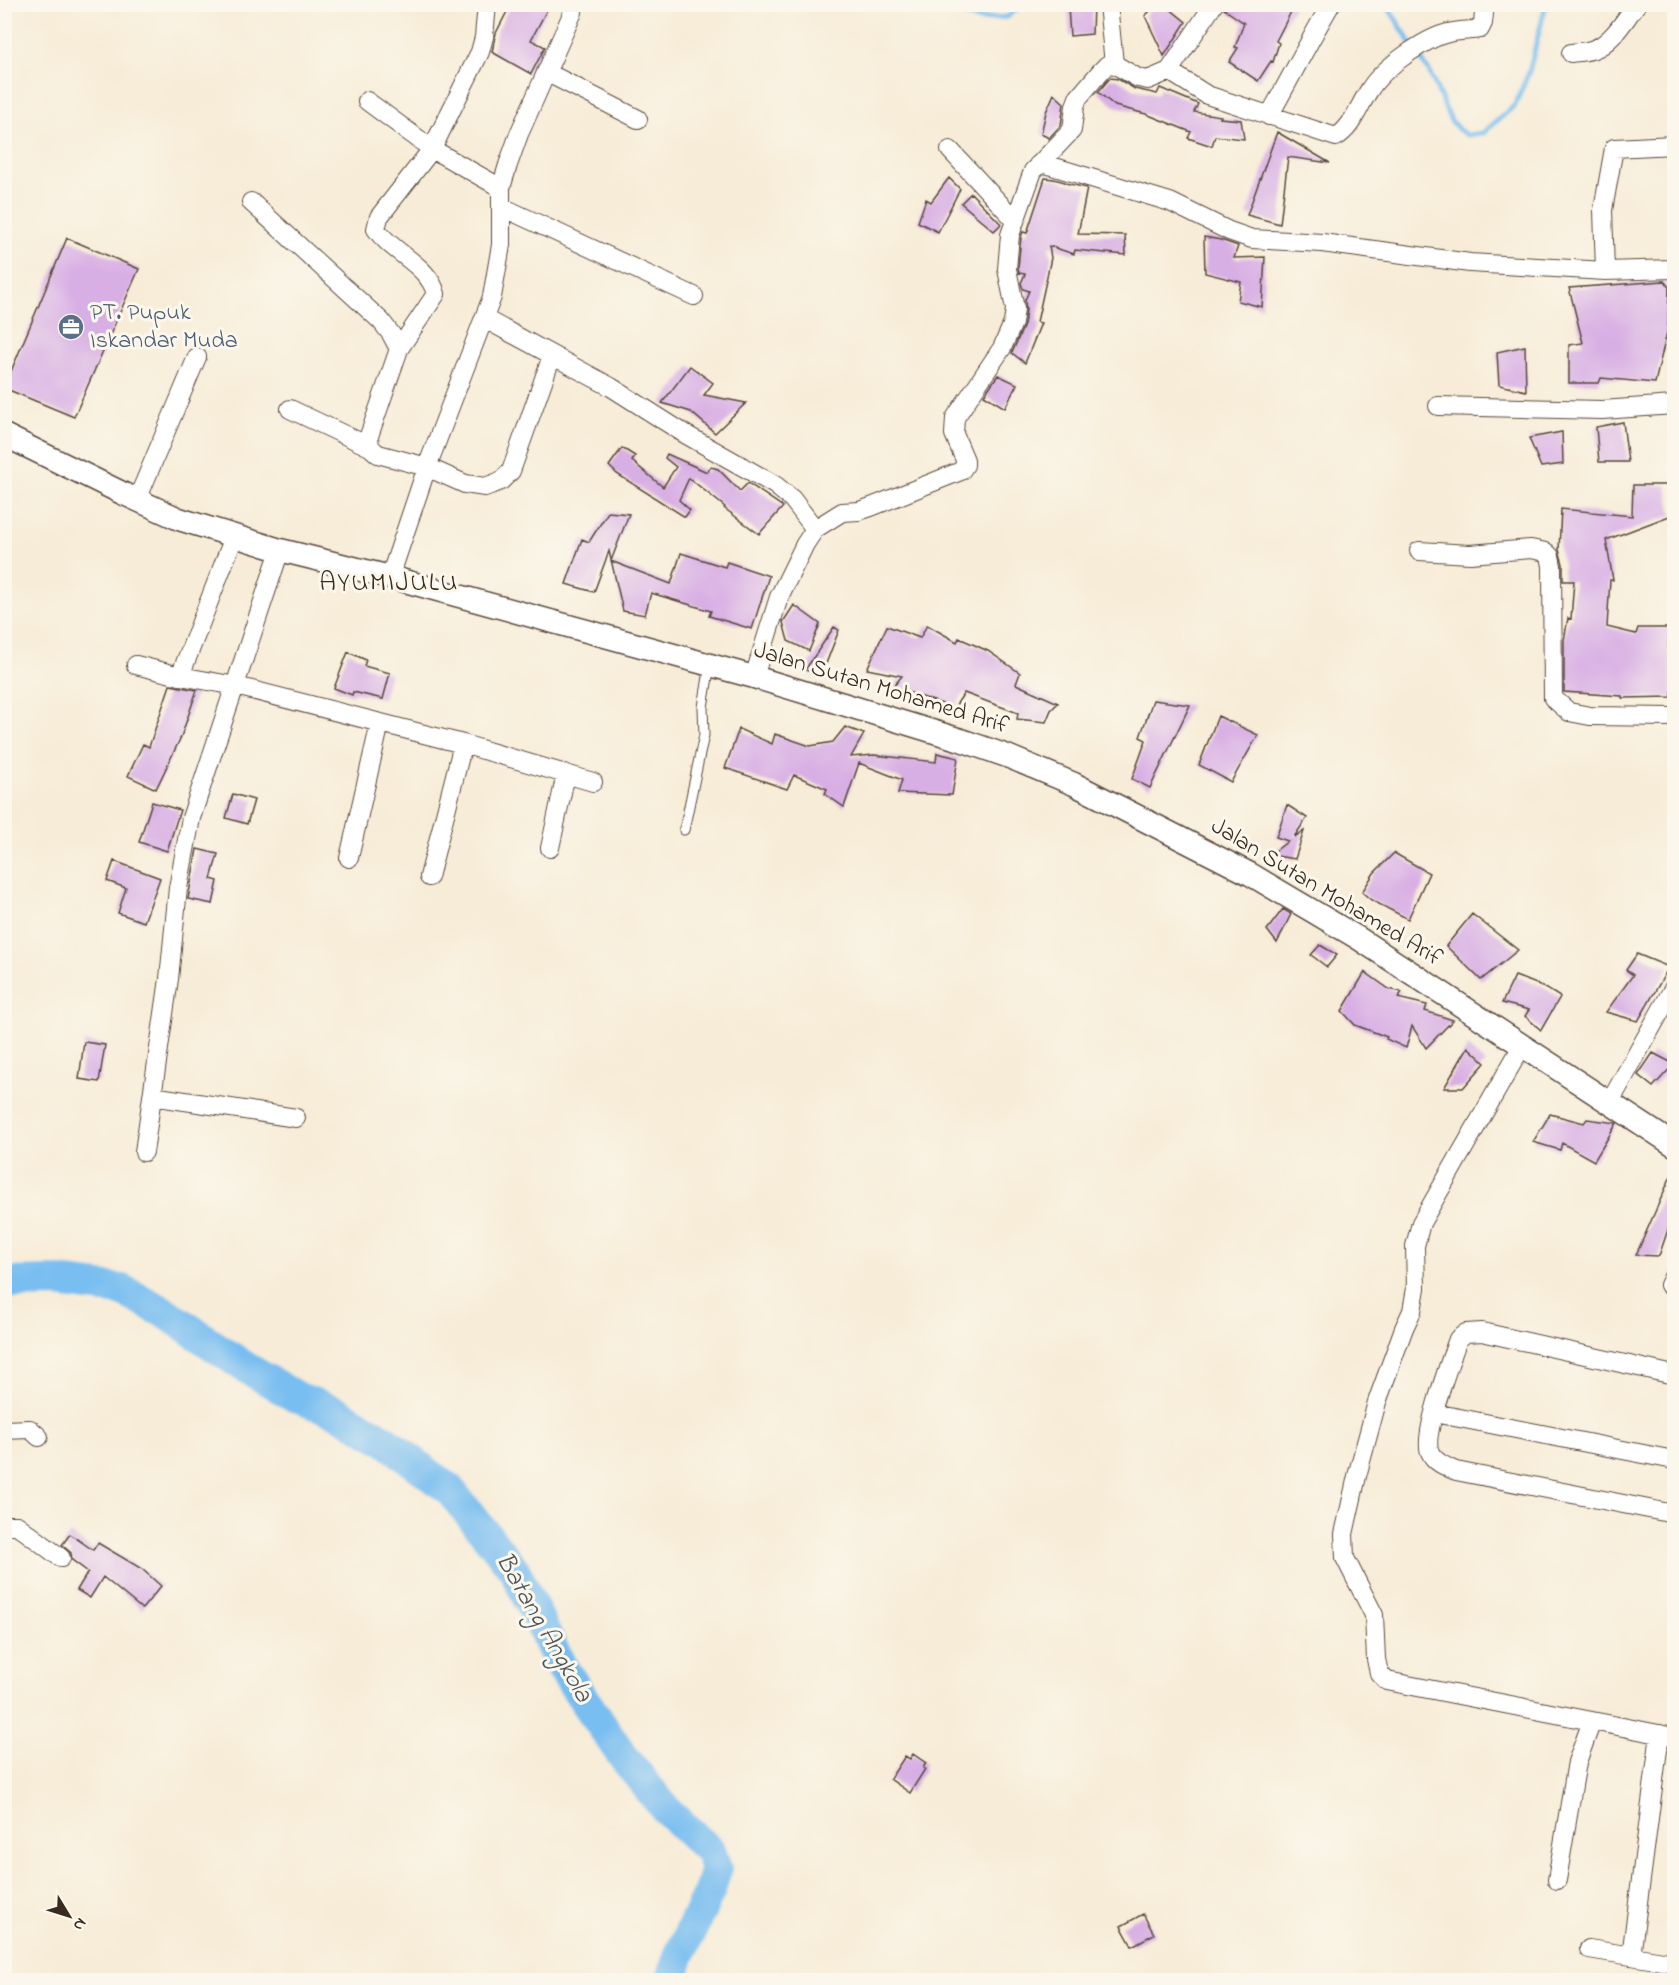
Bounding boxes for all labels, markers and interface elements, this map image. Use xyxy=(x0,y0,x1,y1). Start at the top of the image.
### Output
place label: PT. Pupuk Iskandar Muda xyxy=(90,296,238,359)
office icon: PT. Pupuk Iskandar Muda xyxy=(56,312,86,342)
district label: AYUMIJULU xyxy=(319,564,459,603)
street label: Jalan Sutan Mohamed Arif xyxy=(749,634,1013,745)
street label: Jalan Sutan Mohamed Arif xyxy=(1204,810,1449,977)
water label: Batang Angkola xyxy=(485,1546,602,1711)
north arrow xyxy=(39,1886,99,1946)
text: N xyxy=(66,1912,92,1936)

